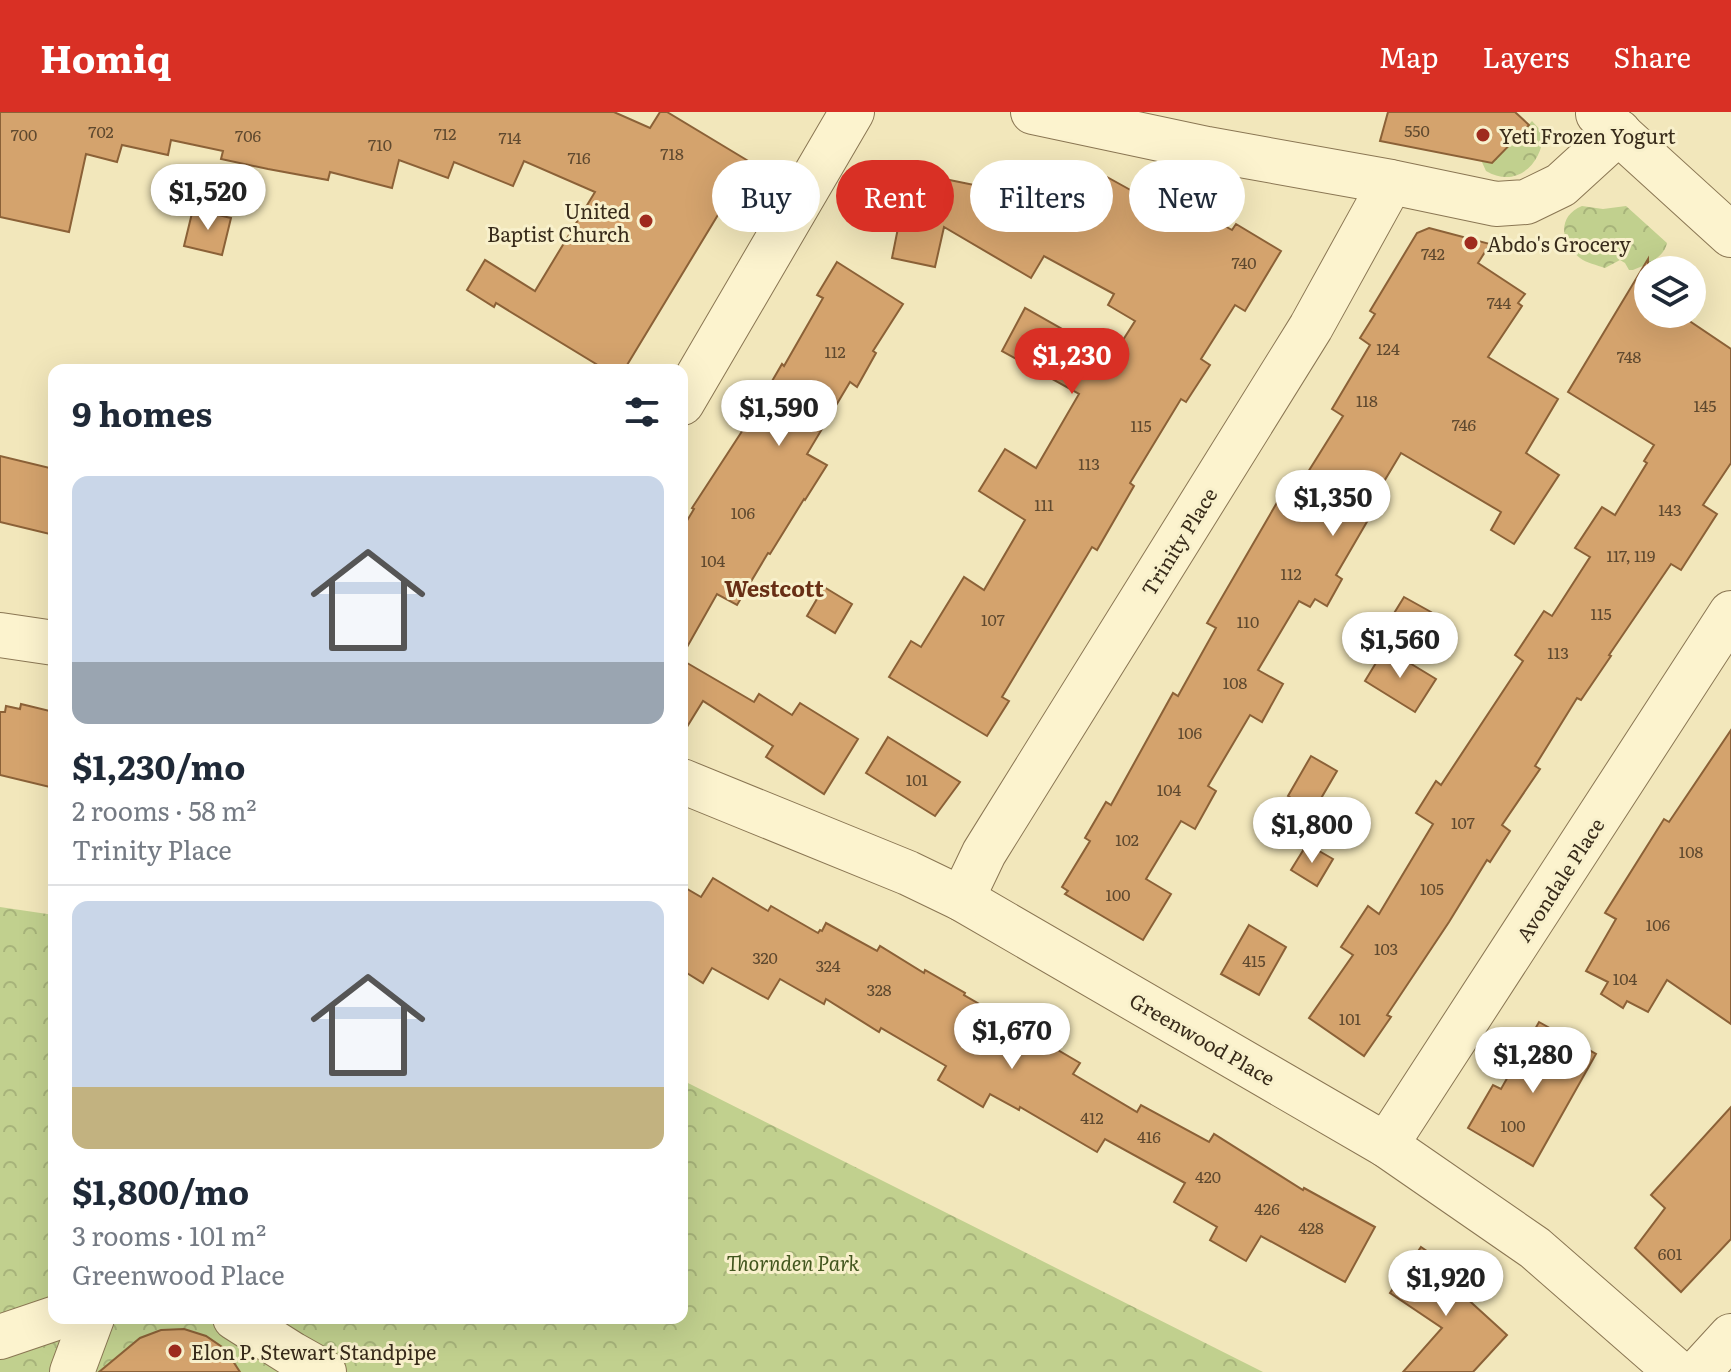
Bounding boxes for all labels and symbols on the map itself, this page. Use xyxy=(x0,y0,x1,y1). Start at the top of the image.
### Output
house number: 550 xyxy=(1404,118,1430,142)
house number: 702 xyxy=(88,119,114,143)
place label: Yeti Frozen Yogurt xyxy=(1499,120,1676,150)
house number: 712 xyxy=(434,121,456,145)
house number: 700 xyxy=(11,122,37,146)
house number: 706 xyxy=(235,123,261,147)
house number: 714 xyxy=(499,125,522,149)
marker: Yeti Frozen Yogurt xyxy=(1474,126,1492,144)
house number: 710 xyxy=(368,132,392,156)
house number: 718 xyxy=(660,141,684,165)
house number: 716 xyxy=(567,145,591,169)
pin: $1,520 xyxy=(143,164,273,232)
place label: United Baptist Church xyxy=(487,195,630,248)
marker: United Baptist Church xyxy=(637,212,655,230)
place label: Abdo's Grocery xyxy=(1487,228,1631,258)
marker: Abdo's Grocery xyxy=(1462,234,1480,252)
house number: 742 xyxy=(1421,241,1445,265)
house number: 740 xyxy=(1231,250,1257,274)
house number: 744 xyxy=(1487,290,1511,314)
pin: $1,230 xyxy=(1007,328,1137,396)
house number: 124 xyxy=(1376,336,1400,360)
house number: 112 xyxy=(824,339,846,363)
house number: 748 xyxy=(1617,344,1641,368)
pin: $1,590 xyxy=(714,380,844,448)
house number: 118 xyxy=(1356,388,1378,412)
house number: 145 xyxy=(1694,393,1716,417)
house number: 746 xyxy=(1452,412,1477,436)
house number: 115 xyxy=(1130,413,1152,437)
house number: 113 xyxy=(1078,451,1100,475)
pin: $1,350 xyxy=(1268,470,1398,538)
street label: Trinity Place xyxy=(1133,481,1223,601)
house number: 111 xyxy=(1034,492,1054,516)
house number: 143 xyxy=(1658,497,1682,521)
house number: 106 xyxy=(731,500,756,524)
house number: 117, 119 xyxy=(1607,543,1655,567)
house number: 104 xyxy=(701,548,725,572)
house number: 112 xyxy=(1280,561,1302,585)
district label: Westcott xyxy=(724,571,824,604)
house number: 115 xyxy=(1590,601,1612,625)
house number: 107 xyxy=(981,607,1005,631)
house number: 110 xyxy=(1237,609,1259,633)
pin: $1,560 xyxy=(1335,612,1465,680)
house number: 113 xyxy=(1547,640,1569,664)
house number: 108 xyxy=(1223,670,1247,694)
house number: 106 xyxy=(1178,720,1203,744)
house number: 101 xyxy=(906,767,929,791)
house number: 104 xyxy=(1157,777,1181,801)
pin: $1,800 xyxy=(1247,797,1377,865)
house number: 107 xyxy=(1451,810,1475,834)
street label: Avondale Place xyxy=(1508,811,1610,947)
house number: 102 xyxy=(1115,827,1139,851)
house number: 108 xyxy=(1679,839,1703,863)
house number: 105 xyxy=(1420,876,1444,900)
house number: 100 xyxy=(1105,882,1131,906)
house number: 106 xyxy=(1646,912,1671,936)
house number: 103 xyxy=(1374,936,1398,960)
house number: 320 xyxy=(752,945,778,969)
house number: 415 xyxy=(1242,948,1266,972)
house number: 324 xyxy=(815,953,841,977)
house number: 104 xyxy=(1613,966,1637,990)
house number: 328 xyxy=(866,977,892,1001)
street label: Greenwood Place xyxy=(1125,984,1281,1092)
pin: $1,670 xyxy=(947,1003,1077,1071)
house number: 101 xyxy=(1339,1006,1362,1030)
pin: $1,280 xyxy=(1468,1027,1598,1095)
house number: 412 xyxy=(1080,1105,1104,1129)
house number: 100 xyxy=(1500,1113,1526,1137)
house number: 416 xyxy=(1137,1124,1161,1148)
house number: 420 xyxy=(1195,1164,1221,1188)
house number: 426 xyxy=(1254,1196,1280,1220)
house number: 428 xyxy=(1298,1215,1324,1239)
house number: 601 xyxy=(1658,1241,1683,1265)
park label: Thornden Park xyxy=(726,1247,860,1277)
pin: $1,920 xyxy=(1381,1250,1511,1318)
place label: Elon P. Stewart Standpipe xyxy=(191,1336,436,1366)
marker: Elon P. Stewart Standpipe xyxy=(166,1342,184,1360)

